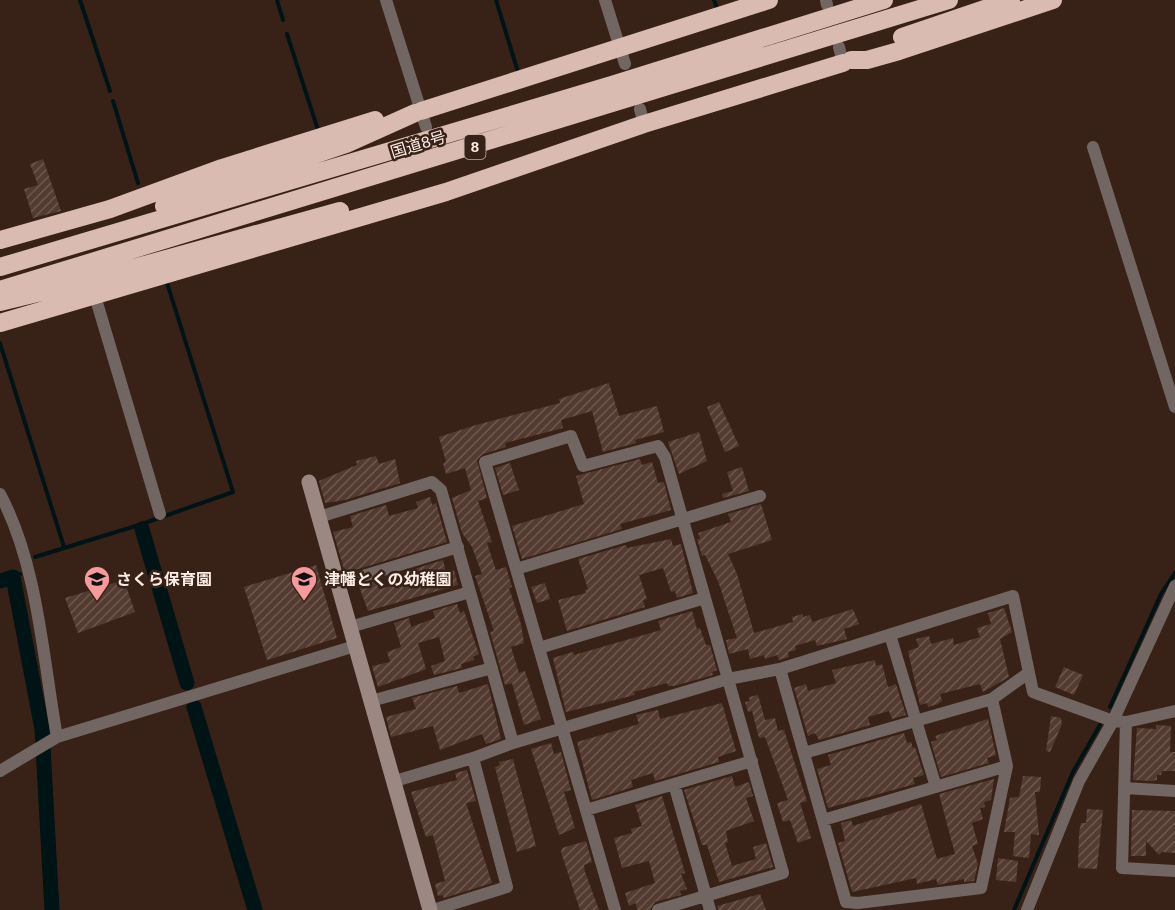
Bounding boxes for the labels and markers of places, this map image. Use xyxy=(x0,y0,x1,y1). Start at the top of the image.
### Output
school or university icon: さくら保育園 xyxy=(82,564,112,602)
school or university icon: 津幡とくの幼稚園 xyxy=(289,564,319,602)
place label: さくら保育園 xyxy=(116,571,212,588)
place label: 津幡とくの幼稚園 xyxy=(324,571,452,588)

